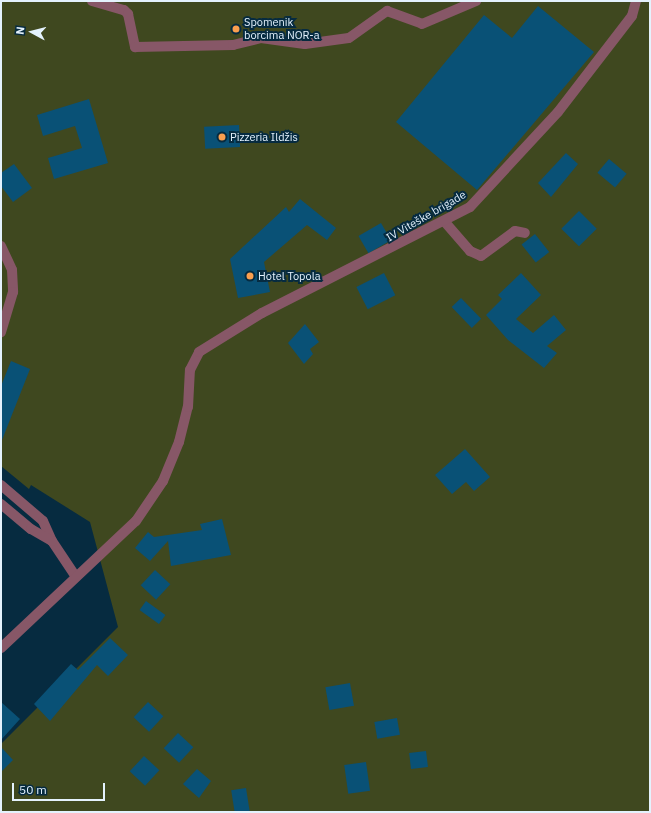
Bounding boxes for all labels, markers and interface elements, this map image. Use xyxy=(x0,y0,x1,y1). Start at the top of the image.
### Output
north arrow xyxy=(12,12,52,52)
place label: Spomenik borcima NOR-a xyxy=(244,16,320,42)
marker: Spomenik borcima NOR-a xyxy=(231,24,241,34)
text: N xyxy=(13,26,28,35)
place label: Pizzeria Ildžis xyxy=(230,130,298,144)
marker: Pizzeria Ildžis xyxy=(217,132,227,142)
street label: IV Viteške brigade xyxy=(384,188,468,244)
place label: Hotel Topola xyxy=(258,269,321,283)
marker: Hotel Topola xyxy=(245,271,255,281)
scale bar xyxy=(14,775,107,801)
text: 50 m xyxy=(19,782,47,797)

